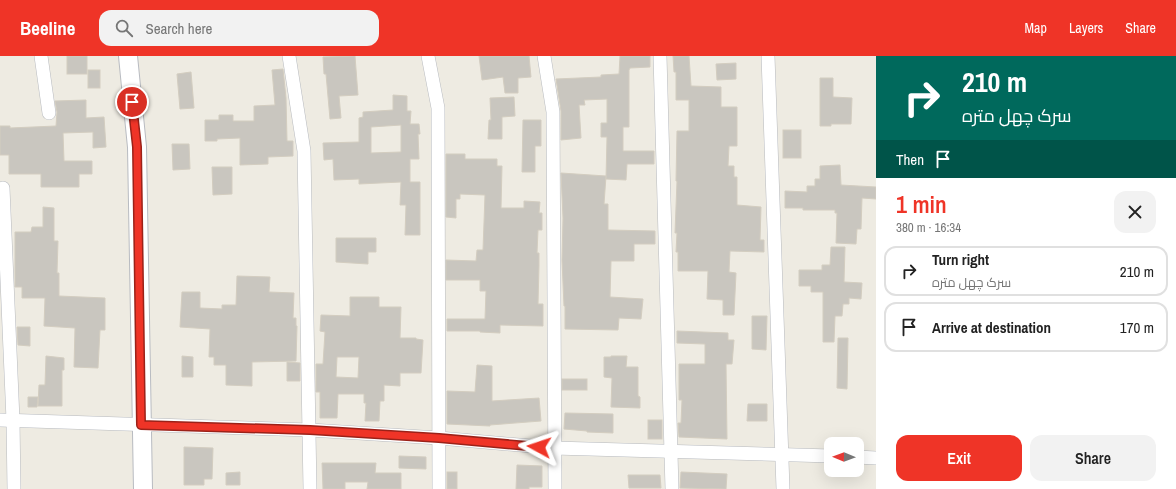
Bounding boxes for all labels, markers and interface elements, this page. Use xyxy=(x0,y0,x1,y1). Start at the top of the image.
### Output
search box xyxy=(99,10,379,46)
text: Beeline xyxy=(20,15,75,41)
icon: search xyxy=(113,17,135,39)
text: Search here xyxy=(145,18,212,39)
text: Map xyxy=(1025,19,1047,37)
text: Layers xyxy=(1069,19,1103,37)
text: Share xyxy=(1125,19,1156,37)
text: 210 m xyxy=(962,63,1027,101)
icon: right xyxy=(896,72,948,124)
pin xyxy=(115,85,149,119)
icon: arrive xyxy=(121,91,143,113)
text: سرک چهل متره xyxy=(962,103,1072,128)
icon: arrive xyxy=(932,148,954,170)
text: Then xyxy=(896,149,924,170)
text: 1 min xyxy=(896,188,947,220)
button: close xyxy=(1114,191,1156,233)
text: 380 m · 16:34 xyxy=(896,219,961,236)
text: Turn right xyxy=(932,249,989,270)
icon: right xyxy=(898,260,920,282)
text: 210 m xyxy=(1120,261,1154,282)
text: سرک چهل متره xyxy=(932,274,1011,291)
icon: arrive xyxy=(898,316,920,338)
text: Arrive at destination xyxy=(932,317,1051,338)
text: 170 m xyxy=(1120,317,1154,338)
position arrow xyxy=(518,426,560,468)
button: Exit xyxy=(896,435,1022,481)
button: Share xyxy=(1030,435,1156,481)
north arrow xyxy=(824,437,864,477)
map controls xyxy=(824,437,864,477)

